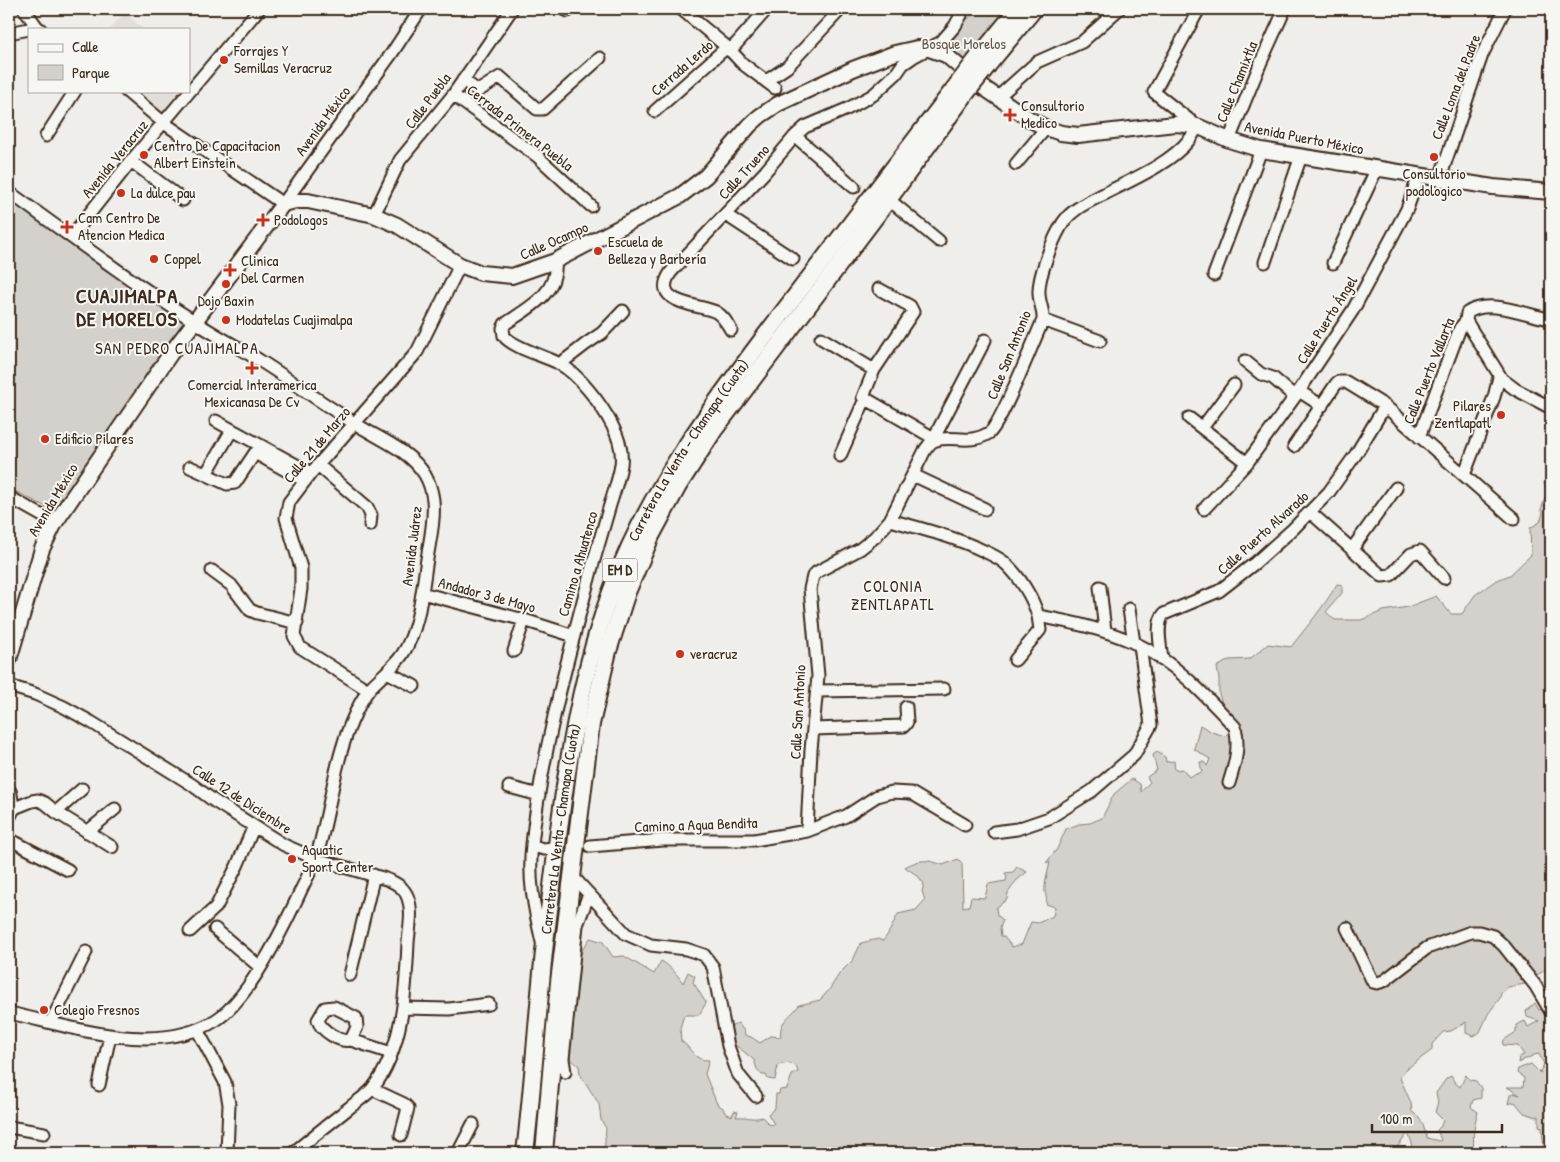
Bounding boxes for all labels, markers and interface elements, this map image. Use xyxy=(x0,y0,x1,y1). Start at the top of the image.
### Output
legend xyxy=(28,28,190,92)
street label: Calle Loma del Padre xyxy=(1426,31,1485,142)
park label: Bosque Morelos xyxy=(922,33,1006,54)
street label: Cerrada Lerdo xyxy=(646,35,717,100)
text: Calle xyxy=(72,36,99,57)
street label: Calle Chamixtla xyxy=(1211,38,1262,125)
place label: Forrajes Y Semillas Veracruz xyxy=(233,40,333,78)
marker: Forrajes Y Semillas Veracruz xyxy=(218,54,230,66)
text: Parque xyxy=(72,62,110,83)
street label: Calle Puebla xyxy=(400,68,456,133)
street label: Cerrada Primera Puebla xyxy=(463,79,578,176)
street label: Avenida México xyxy=(290,82,355,160)
place label: Consultorio Medico xyxy=(1021,95,1084,133)
marker: Consultorio Medico xyxy=(1003,108,1017,122)
street label: Avenida Veracruz xyxy=(77,115,153,202)
street label: Avenida Puerto México xyxy=(1243,116,1366,159)
place label: Centro De Capacitacion Albert Einstein xyxy=(154,135,281,173)
street label: Calle Trueno xyxy=(713,140,774,204)
marker: Centro De Capacitacion Albert Einstein xyxy=(138,149,150,161)
marker: Consultorio podologico xyxy=(1428,151,1440,163)
place label: Consultorio podologico xyxy=(1402,163,1466,201)
place label: La dulce pau xyxy=(131,182,195,203)
marker: La dulce pau xyxy=(115,187,127,199)
place label: Cam Centro De Atencion Medica xyxy=(78,207,165,245)
place label: Podologos xyxy=(274,209,328,230)
marker: Podologos xyxy=(256,213,270,227)
street label: Calle Ocampo xyxy=(516,216,591,265)
marker: Cam Centro De Atencion Medica xyxy=(60,220,74,234)
place label: Escuela de Belleza y Barbería xyxy=(608,231,706,269)
marker: Escuela de Belleza y Barbería xyxy=(592,245,604,257)
place label: Coppel xyxy=(164,248,201,269)
place label: Clinica Del Carmen xyxy=(241,250,305,288)
marker: Coppel xyxy=(148,253,160,265)
marker: Clinica Del Carmen xyxy=(223,263,237,277)
street label: Calle Puerto Ángel xyxy=(1291,272,1362,368)
marker: Dojo Baxin xyxy=(220,278,232,290)
district label: CUAJIMALPA DE MORELOS xyxy=(76,282,178,332)
place label: Dojo Baxin xyxy=(198,290,254,311)
street label: Calle San Antonio xyxy=(981,307,1036,403)
place label: Modatelas Cuajimalpa xyxy=(236,309,352,330)
marker: Modatelas Cuajimalpa xyxy=(220,314,232,326)
street label: Calle Puerto Vallarta xyxy=(1398,314,1459,427)
district label: SAN PEDRO CUAJIMALPA xyxy=(95,337,259,359)
street label: Carretera La Venta - Chamapa (Cuota) xyxy=(623,355,754,545)
marker: Comercial Interamerica Mexicanasa De Cv xyxy=(246,362,258,374)
place label: Comercial Interamerica Mexicanasa De Cv xyxy=(188,374,317,412)
place label: Pilares Zentlapatl xyxy=(1434,395,1491,433)
street label: Calle 21 de Marzo xyxy=(278,402,355,488)
marker: Pilares Zentlapatl xyxy=(1495,409,1507,421)
place label: Edificio Pilares xyxy=(55,428,134,449)
marker: Edificio Pilares xyxy=(39,433,51,445)
street label: Avenida México xyxy=(23,459,83,540)
street label: Calle Puerto Alvarado xyxy=(1212,486,1313,579)
street label: Avenida Juárez xyxy=(396,504,427,587)
street label: Camino a Ahuatenco xyxy=(552,509,603,619)
road number: EM D xyxy=(602,558,638,582)
street label: Andador 3 de Mayo xyxy=(436,571,538,618)
district label: COLONIA ZENTLAPATL xyxy=(851,575,935,615)
place label: veracruz xyxy=(690,643,738,664)
marker: veracruz xyxy=(674,648,686,660)
street label: Calle San Antonio xyxy=(785,664,810,760)
street label: Carretera La Venta - Chamapa (Cuota) xyxy=(535,722,585,935)
street label: Calle 12 de Diciembre xyxy=(188,758,296,839)
street label: Camino a Agua Bendita xyxy=(634,812,758,837)
place label: Aquatic Sport Center xyxy=(302,839,374,877)
marker: Aquatic Sport Center xyxy=(286,853,298,865)
place label: Colegio Fresnos xyxy=(54,999,140,1020)
marker: Colegio Fresnos xyxy=(38,1004,50,1016)
scale bar xyxy=(1372,1102,1502,1134)
text: 100 m xyxy=(1380,1108,1413,1129)

